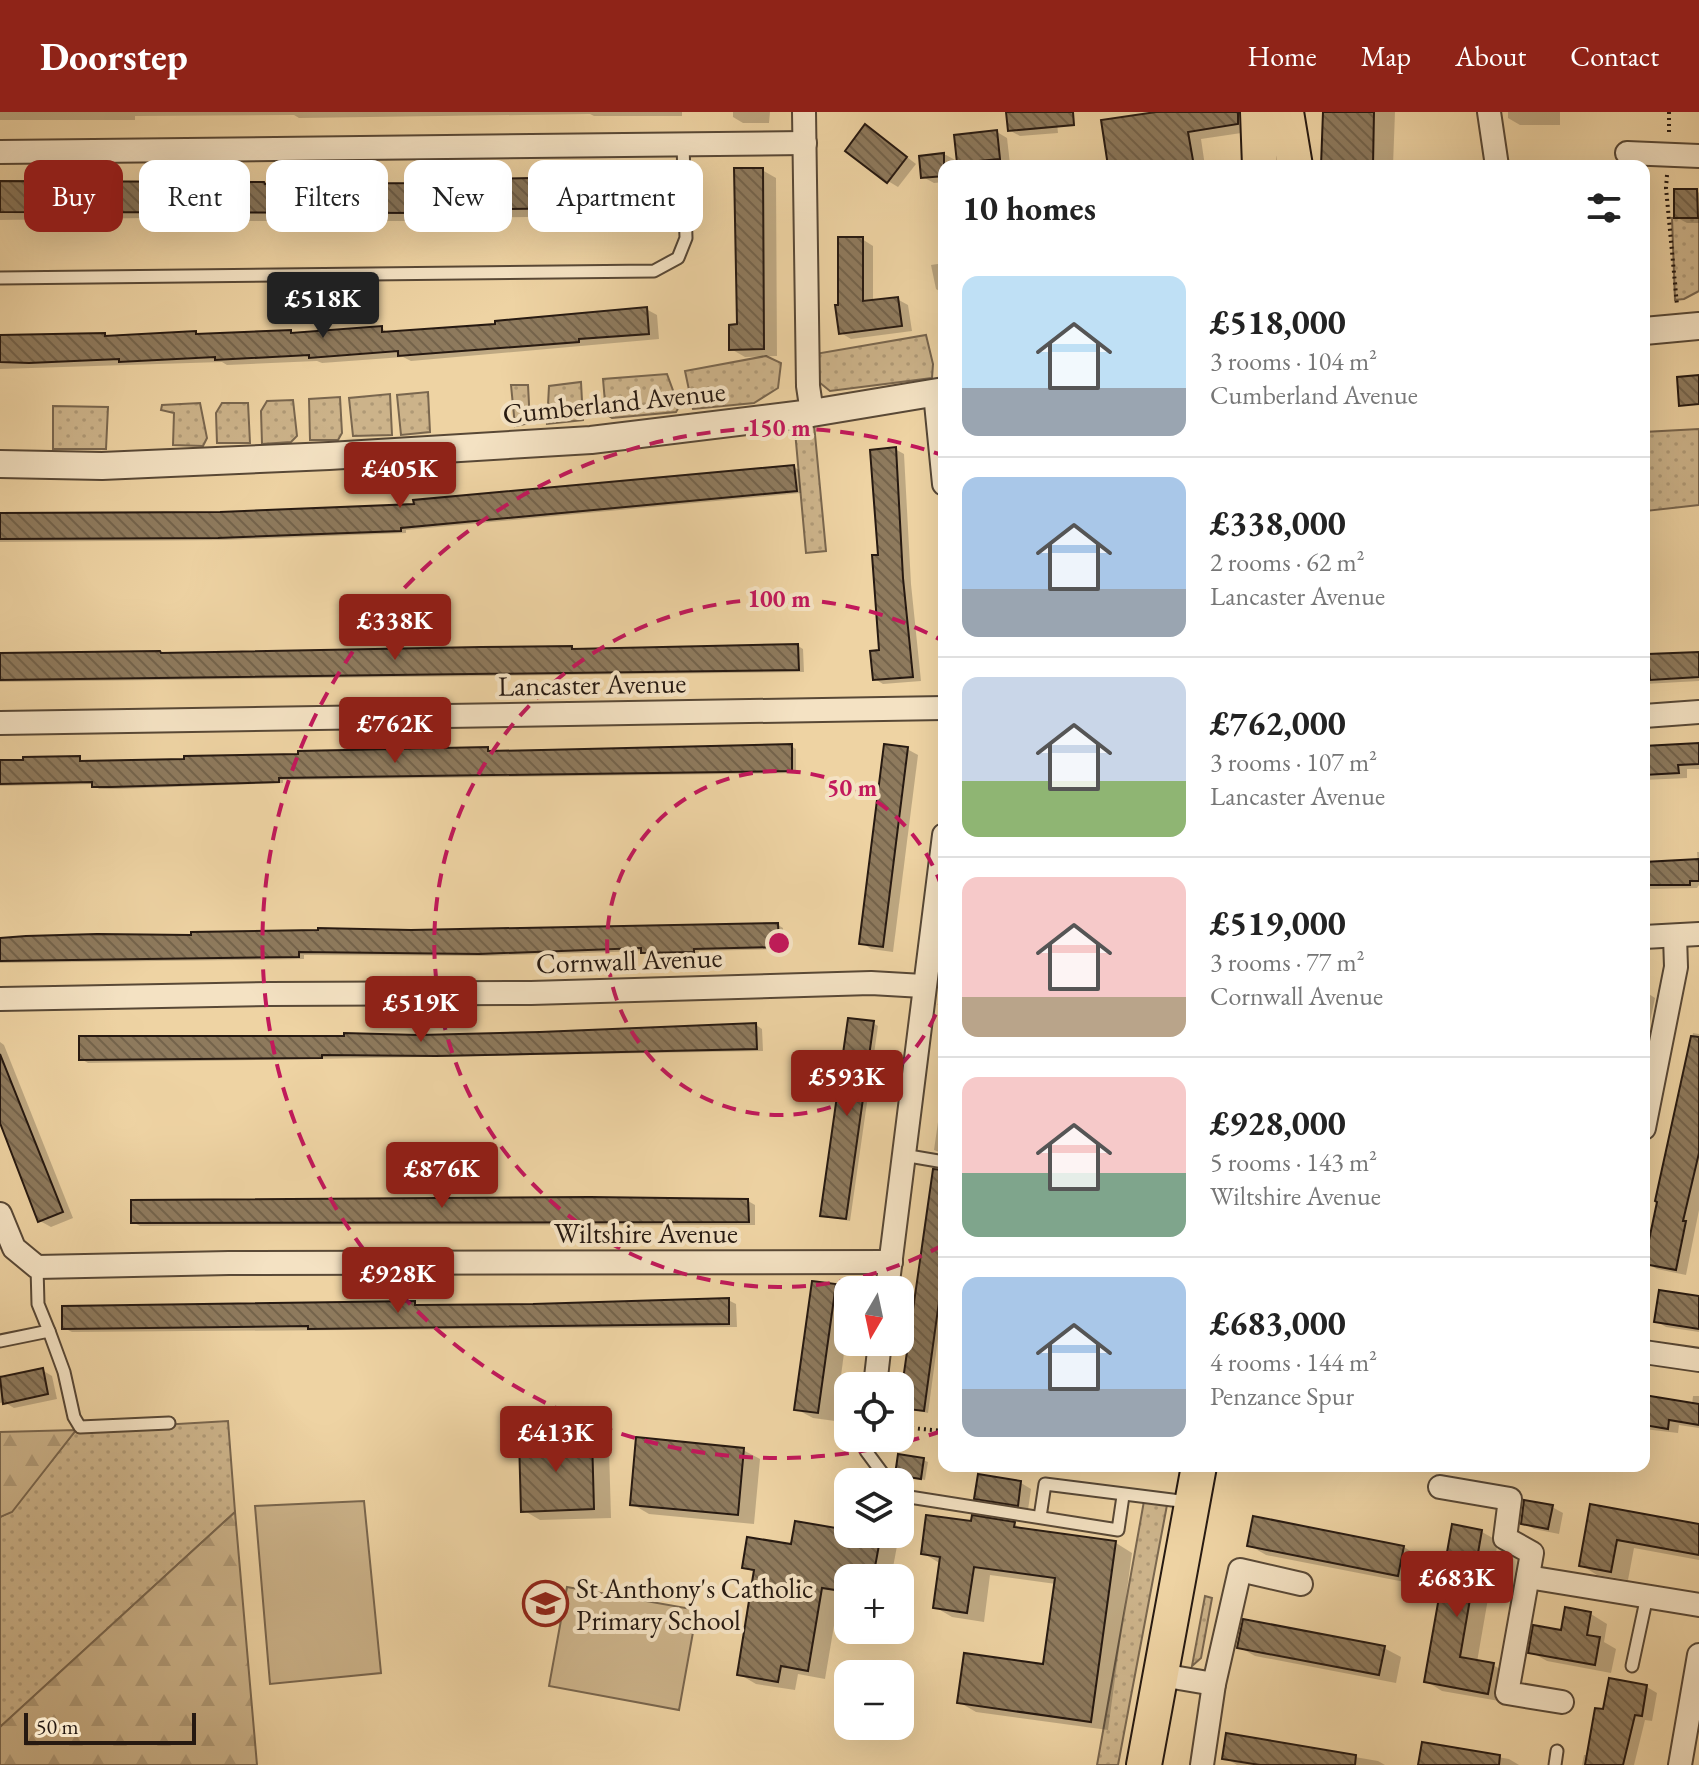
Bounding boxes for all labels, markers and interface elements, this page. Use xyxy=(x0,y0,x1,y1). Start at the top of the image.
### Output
text: Doorstep xyxy=(40,32,188,81)
text: Home xyxy=(1247,38,1317,74)
text: Map xyxy=(1361,38,1411,74)
text: About xyxy=(1455,38,1526,74)
text: Contact xyxy=(1570,38,1659,74)
chip: Buy xyxy=(24,160,123,232)
chip: Rent xyxy=(139,160,250,232)
chip: Filters xyxy=(266,160,388,232)
chip: New xyxy=(404,160,512,232)
chip: Apartment xyxy=(528,160,703,232)
text: 10 homes xyxy=(962,186,1096,230)
icon: filters xyxy=(1582,186,1626,230)
pin: £518K xyxy=(267,272,379,340)
text: £518K xyxy=(285,281,361,315)
text: £518,000 xyxy=(1210,300,1346,344)
icon: home xyxy=(1026,308,1122,404)
text: 3 rooms · 104 m² xyxy=(1210,344,1377,378)
street label: Cumberland Avenue xyxy=(501,372,727,432)
text: Cumberland Avenue xyxy=(1210,378,1418,412)
text: 150 m xyxy=(747,412,811,443)
pin: £405K xyxy=(344,442,456,510)
text: £405K xyxy=(362,451,438,485)
text: £338,000 xyxy=(1210,501,1346,545)
icon: home xyxy=(1026,509,1122,605)
text: 2 rooms · 62 m² xyxy=(1210,545,1365,579)
text: Lancaster Avenue xyxy=(1210,579,1385,613)
text: 100 m xyxy=(747,583,811,614)
pin: £338K xyxy=(339,594,451,662)
text: £338K xyxy=(357,603,433,637)
street label: Lancaster Avenue xyxy=(497,664,687,704)
pin: £762K xyxy=(339,697,451,765)
text: £762,000 xyxy=(1210,701,1346,745)
text: £762K xyxy=(357,706,433,740)
icon: home xyxy=(1026,709,1122,805)
text: 3 rooms · 107 m² xyxy=(1210,745,1377,779)
text: 50 m xyxy=(827,772,877,803)
text: Lancaster Avenue xyxy=(1210,779,1385,813)
text: £519,000 xyxy=(1210,901,1346,945)
icon: home xyxy=(1026,909,1122,1005)
centre of rings xyxy=(765,929,793,957)
street label: Cornwall Avenue xyxy=(535,939,723,981)
text: 3 rooms · 77 m² xyxy=(1210,945,1365,979)
pin: £519K xyxy=(365,976,477,1044)
text: Cornwall Avenue xyxy=(1210,979,1383,1013)
text: £519K xyxy=(383,985,459,1019)
pin: £593K xyxy=(791,1050,903,1118)
text: £593K xyxy=(809,1059,885,1093)
text: £928,000 xyxy=(1210,1101,1346,1145)
icon: home xyxy=(1026,1109,1122,1205)
pin: £876K xyxy=(386,1142,498,1210)
text: 5 rooms · 143 m² xyxy=(1210,1145,1377,1179)
text: £876K xyxy=(404,1151,480,1185)
text: Wiltshire Avenue xyxy=(1210,1179,1381,1213)
street label: Wiltshire Avenue xyxy=(554,1215,738,1251)
pin: £928K xyxy=(342,1247,454,1315)
text: £928K xyxy=(360,1256,436,1290)
north arrow xyxy=(834,1276,914,1356)
map controls xyxy=(834,1276,914,1740)
text: £683,000 xyxy=(1210,1301,1346,1345)
icon: home xyxy=(1026,1309,1122,1405)
text: 4 rooms · 144 m² xyxy=(1210,1345,1377,1379)
button: locate xyxy=(834,1372,914,1452)
text: Penzance Spur xyxy=(1210,1379,1354,1413)
pin: £413K xyxy=(500,1406,612,1474)
text: £413K xyxy=(518,1415,594,1449)
button: layers xyxy=(834,1468,914,1548)
pin: £683K xyxy=(1401,1551,1513,1619)
text: £683K xyxy=(1419,1560,1495,1594)
button: + xyxy=(834,1564,914,1644)
place label: St Anthony's Catholic Primary School xyxy=(576,1570,814,1638)
school or university icon: St Anthony's Catholic Primary School xyxy=(521,1580,569,1628)
button: − xyxy=(834,1660,914,1740)
scale bar xyxy=(24,1709,196,1745)
text: 50 m xyxy=(36,1712,79,1741)

